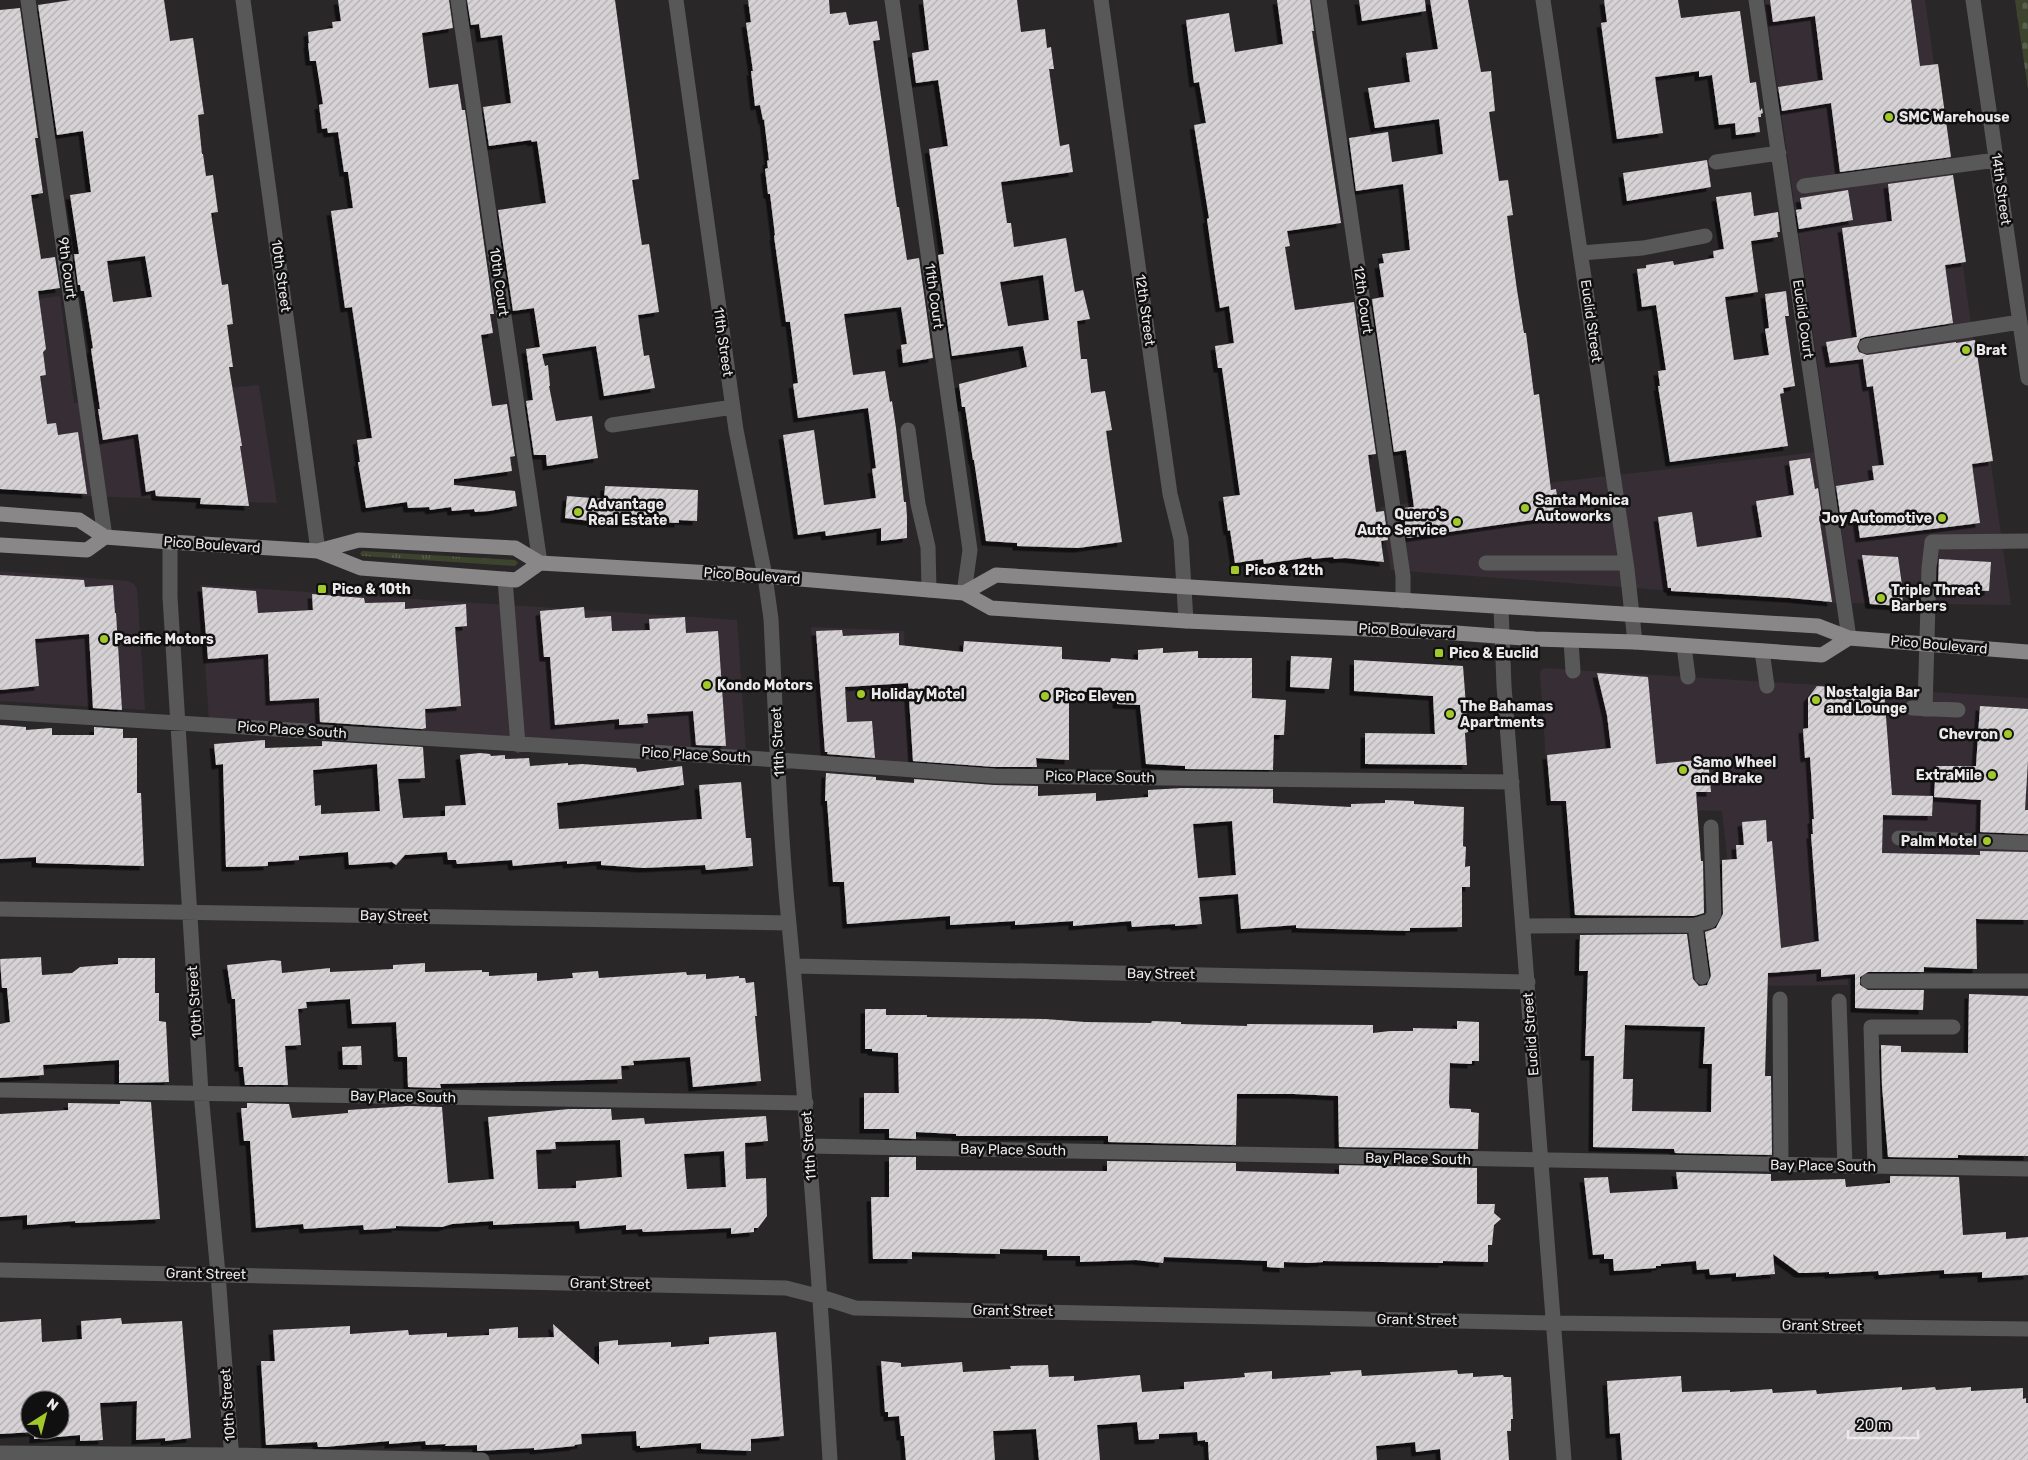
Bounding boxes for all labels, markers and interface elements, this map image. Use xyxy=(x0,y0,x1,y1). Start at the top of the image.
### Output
place label: SMC Warehouse xyxy=(1899,109,2010,126)
marker: SMC Warehouse xyxy=(1883,111,1895,123)
street label: 14th Street xyxy=(1988,152,2015,227)
street label: 9th Court xyxy=(54,236,80,301)
street label: 10th Street xyxy=(268,239,295,314)
street label: 10th Court xyxy=(486,247,512,318)
street label: 11th Court xyxy=(921,262,947,330)
street label: 12th Court xyxy=(1350,265,1376,335)
street label: 12th Street xyxy=(1132,273,1159,347)
street label: Euclid Street xyxy=(1577,278,1605,364)
street label: Euclid Court xyxy=(1789,278,1817,360)
street label: 11th Street xyxy=(710,306,736,378)
place label: Brat xyxy=(1976,342,2007,359)
marker: Brat xyxy=(1960,344,1972,356)
place label: Santa Monica Autoworks xyxy=(1535,492,1629,525)
place label: Advantage Real Estate xyxy=(588,496,667,529)
marker: Santa Monica Autoworks xyxy=(1519,502,1531,514)
marker: Advantage Real Estate xyxy=(572,506,584,518)
place label: Quero's Auto Service xyxy=(1357,506,1447,539)
place label: Joy Automotive xyxy=(1821,510,1932,527)
marker: Joy Automotive xyxy=(1936,512,1948,524)
marker: Quero's Auto Service xyxy=(1451,516,1463,528)
street label: Pico Boulevard xyxy=(163,533,261,557)
place label: Pico & 12th xyxy=(1245,562,1323,579)
street label: Pico Boulevard xyxy=(703,564,801,588)
marker: Pico & 12th xyxy=(1229,564,1241,576)
place label: Pico & 10th xyxy=(332,581,411,598)
place label: Triple Threat Barbers xyxy=(1891,582,1981,615)
marker: Pico & 10th xyxy=(316,583,328,595)
marker: Triple Threat Barbers xyxy=(1875,592,1887,604)
street label: Pico Boulevard xyxy=(1358,620,1456,642)
place label: Pacific Motors xyxy=(114,631,214,648)
street label: Pico Boulevard xyxy=(1890,632,1988,658)
marker: Pacific Motors xyxy=(98,633,110,645)
place label: Pico & Euclid xyxy=(1449,645,1539,662)
marker: Pico & Euclid xyxy=(1433,647,1445,659)
place label: Kondo Motors xyxy=(717,677,813,694)
marker: Kondo Motors xyxy=(701,679,713,691)
place label: Nostalgia Bar and Lounge xyxy=(1826,684,1920,717)
place label: Holiday Motel xyxy=(871,686,965,703)
marker: Holiday Motel xyxy=(855,688,867,700)
place label: Pico Eleven xyxy=(1055,688,1135,705)
marker: Pico Eleven xyxy=(1039,690,1051,702)
marker: Nostalgia Bar and Lounge xyxy=(1810,694,1822,706)
place label: The Bahamas Apartments xyxy=(1460,698,1554,731)
street label: 11th Street xyxy=(768,706,788,777)
marker: The Bahamas Apartments xyxy=(1444,708,1456,720)
street label: Pico Place South xyxy=(237,718,347,742)
place label: Chevron xyxy=(1939,726,1998,743)
marker: Chevron xyxy=(2002,728,2014,740)
street label: Pico Place South xyxy=(641,744,751,766)
place label: Samo Wheel and Brake xyxy=(1693,754,1776,787)
marker: Samo Wheel and Brake xyxy=(1677,764,1689,776)
place label: ExtraMile xyxy=(1916,767,1982,784)
street label: Pico Place South xyxy=(1045,768,1155,786)
marker: ExtraMile xyxy=(1986,769,1998,781)
place label: Palm Motel xyxy=(1901,833,1977,850)
marker: Palm Motel xyxy=(1981,835,1993,847)
street label: Bay Street xyxy=(360,907,429,925)
street label: 10th Street xyxy=(184,965,206,1039)
street label: Bay Street xyxy=(1127,965,1196,983)
street label: Euclid Street xyxy=(1520,991,1542,1076)
street label: Bay Place South xyxy=(350,1088,456,1106)
street label: 11th Street xyxy=(798,1110,820,1181)
street label: Bay Place South xyxy=(960,1141,1066,1159)
street label: Bay Place South xyxy=(1365,1150,1471,1168)
street label: Bay Place South xyxy=(1770,1157,1876,1175)
street label: Grant Street xyxy=(166,1265,247,1283)
street label: Grant Street xyxy=(570,1275,651,1293)
street label: Grant Street xyxy=(973,1302,1054,1320)
street label: Grant Street xyxy=(1377,1311,1458,1329)
street label: Grant Street xyxy=(1782,1317,1863,1335)
street label: 10th Street xyxy=(217,1368,239,1442)
north arrow xyxy=(20,1390,70,1440)
text: N xyxy=(43,1395,61,1415)
scale bar xyxy=(1848,1408,1918,1440)
text: 20 m xyxy=(1856,1416,1891,1434)

